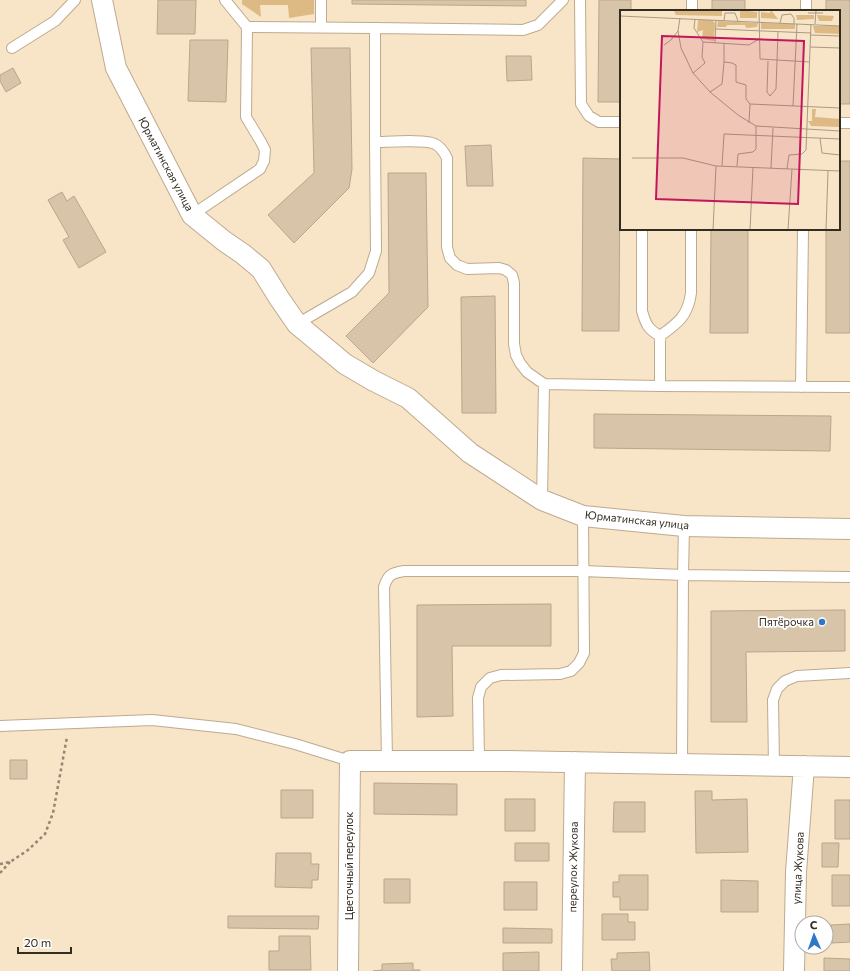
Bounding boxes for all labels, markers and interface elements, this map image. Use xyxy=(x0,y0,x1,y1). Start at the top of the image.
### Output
inset map xyxy=(620,10,840,230)
street label: Юрматинская улица xyxy=(136,115,197,213)
street label: Юрматинская улица xyxy=(584,508,690,531)
place label: Пятёрочка xyxy=(759,615,814,628)
marker: Пятёрочка xyxy=(817,617,827,627)
street label: Цветочный переулок xyxy=(342,812,355,920)
street label: переулок Жукова xyxy=(565,821,580,913)
street label: улица Жукова xyxy=(789,831,806,905)
north arrow xyxy=(794,915,834,955)
text: С xyxy=(810,918,818,931)
scale bar xyxy=(18,929,71,955)
text: 20 m xyxy=(24,935,51,949)

